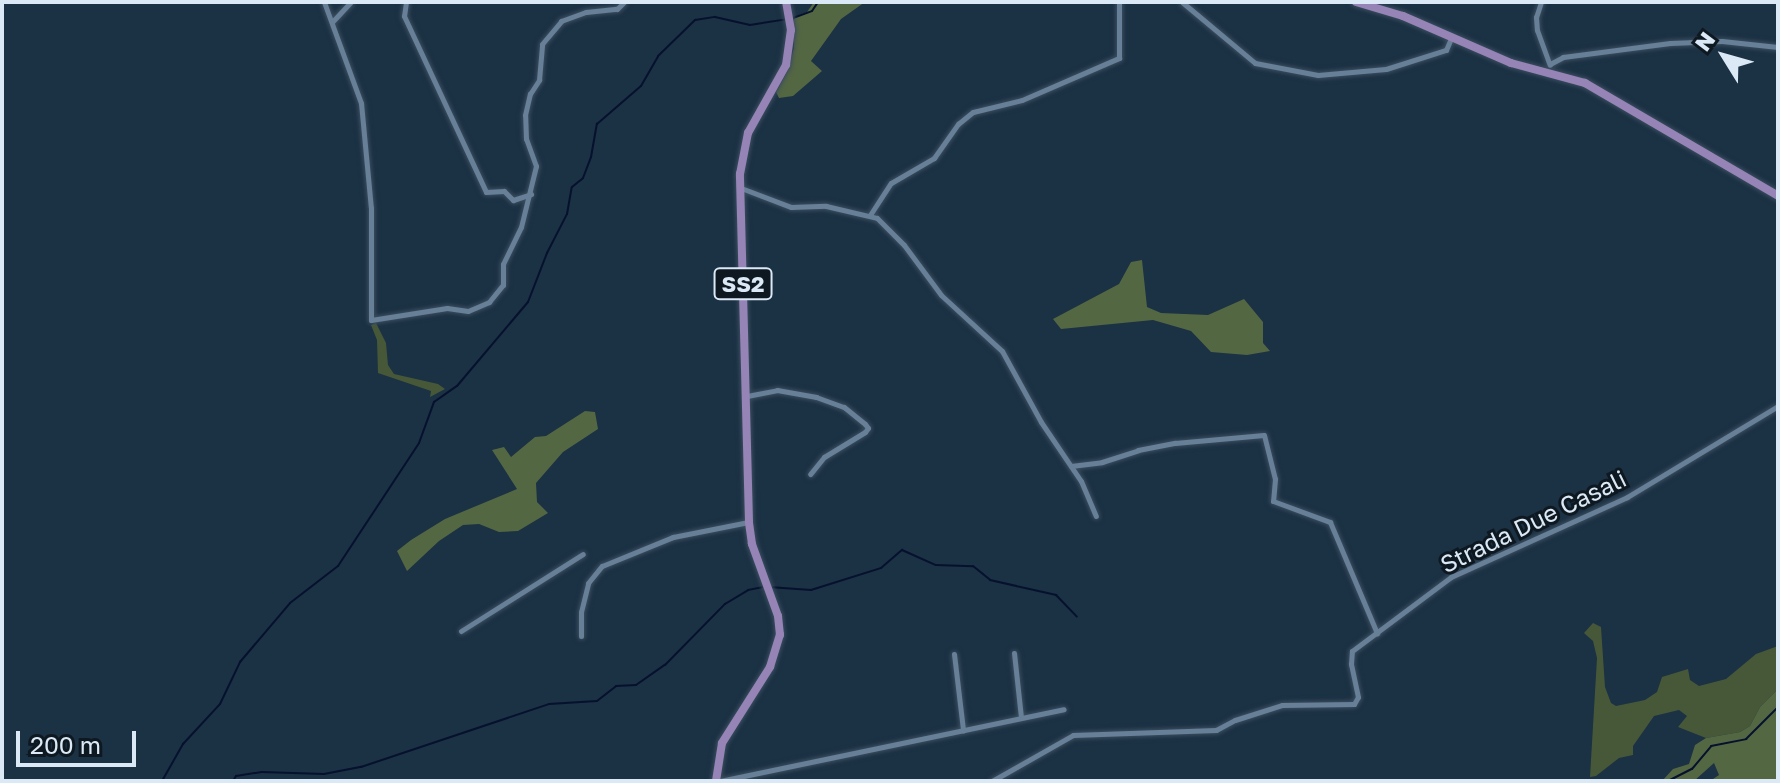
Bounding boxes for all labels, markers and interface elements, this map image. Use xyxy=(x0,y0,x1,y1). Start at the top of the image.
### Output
north arrow xyxy=(1684,16,1764,96)
text: N xyxy=(1689,26,1720,56)
road number: SS2 xyxy=(713,266,773,302)
street label: Strada Due Casali xyxy=(1435,464,1631,578)
scale bar xyxy=(20,715,140,765)
text: 200 m xyxy=(30,730,101,759)

